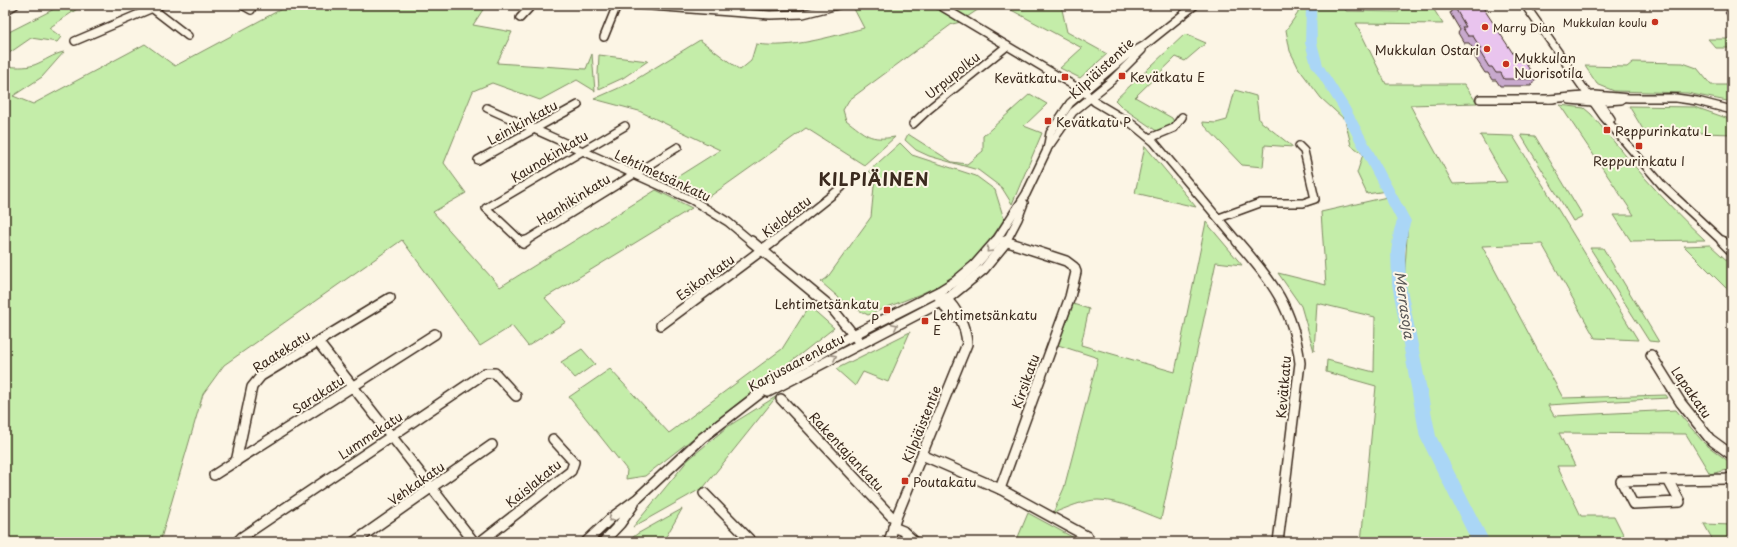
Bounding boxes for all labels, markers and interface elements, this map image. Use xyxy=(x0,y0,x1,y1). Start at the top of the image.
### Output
place label: Mukkulan koulu xyxy=(1563,14,1647,31)
marker: Mukkulan koulu xyxy=(1650,17,1660,27)
place label: Marry Dian xyxy=(1493,19,1555,36)
marker: Marry Dian xyxy=(1480,22,1490,32)
street label: Kilpiäistentie xyxy=(1065,33,1138,103)
place label: Mukkulan Ostari xyxy=(1375,40,1479,59)
marker: Mukkulan Ostari xyxy=(1482,44,1492,54)
street label: Urpupolku xyxy=(920,47,984,103)
place label: Mukkulan Nuorisotila xyxy=(1514,48,1584,82)
marker: Mukkulan Nuorisotila xyxy=(1501,59,1511,69)
place label: Kevätkatu E xyxy=(1130,67,1205,86)
place label: Kevätkatu xyxy=(994,68,1057,87)
marker: Kevätkatu E xyxy=(1117,71,1127,81)
marker: Kevätkatu xyxy=(1060,72,1070,82)
street label: Leinikinkatu xyxy=(484,95,560,149)
place label: Kevätkatu P xyxy=(1056,112,1131,131)
marker: Kevätkatu P xyxy=(1043,116,1053,126)
place label: Reppurinkatu L xyxy=(1615,121,1712,140)
street label: Kaunokinkatu xyxy=(507,125,591,187)
marker: Reppurinkatu L xyxy=(1602,125,1612,135)
marker: Reppurinkatu I xyxy=(1634,141,1644,151)
street label: Lehtimetsänkatu xyxy=(612,144,714,206)
place label: Reppurinkatu I xyxy=(1593,151,1685,170)
district label: KILPIÄINEN xyxy=(819,166,929,192)
street label: Hanhikinkatu xyxy=(532,169,614,229)
street label: Kielokatu xyxy=(757,191,815,241)
one-way arrow xyxy=(987,245,994,253)
street label: Esikonkatu xyxy=(672,249,738,305)
water label: Merrasoja xyxy=(1390,270,1420,341)
place label: Lehtimetsänkatu P xyxy=(775,294,879,328)
marker: Lehtimetsänkatu P xyxy=(882,305,892,315)
place label: Lehtimetsänkatu E xyxy=(933,305,1037,339)
marker: Lehtimetsänkatu E xyxy=(920,316,930,326)
one-way arrow xyxy=(891,323,898,331)
street label: Raatekatu xyxy=(249,325,313,377)
street label: Karjusaarenkatu xyxy=(744,329,848,395)
street label: Kirsikatu xyxy=(1006,351,1044,411)
one-way arrow xyxy=(830,354,837,362)
street label: Kevätkatu xyxy=(1271,355,1295,419)
street label: Lapakatu xyxy=(1667,362,1717,422)
street label: Sarakatu xyxy=(288,370,348,418)
street label: Kilpiäistentie xyxy=(897,382,945,466)
street label: Lummekatu xyxy=(334,406,406,464)
street label: Rakentajankatu xyxy=(805,407,889,495)
street label: Kaislakatu xyxy=(501,455,565,511)
street label: Vehkakatu xyxy=(384,457,448,509)
place label: Poutakatu xyxy=(913,472,977,491)
marker: Poutakatu xyxy=(900,476,910,486)
one-way arrow xyxy=(608,514,616,522)

